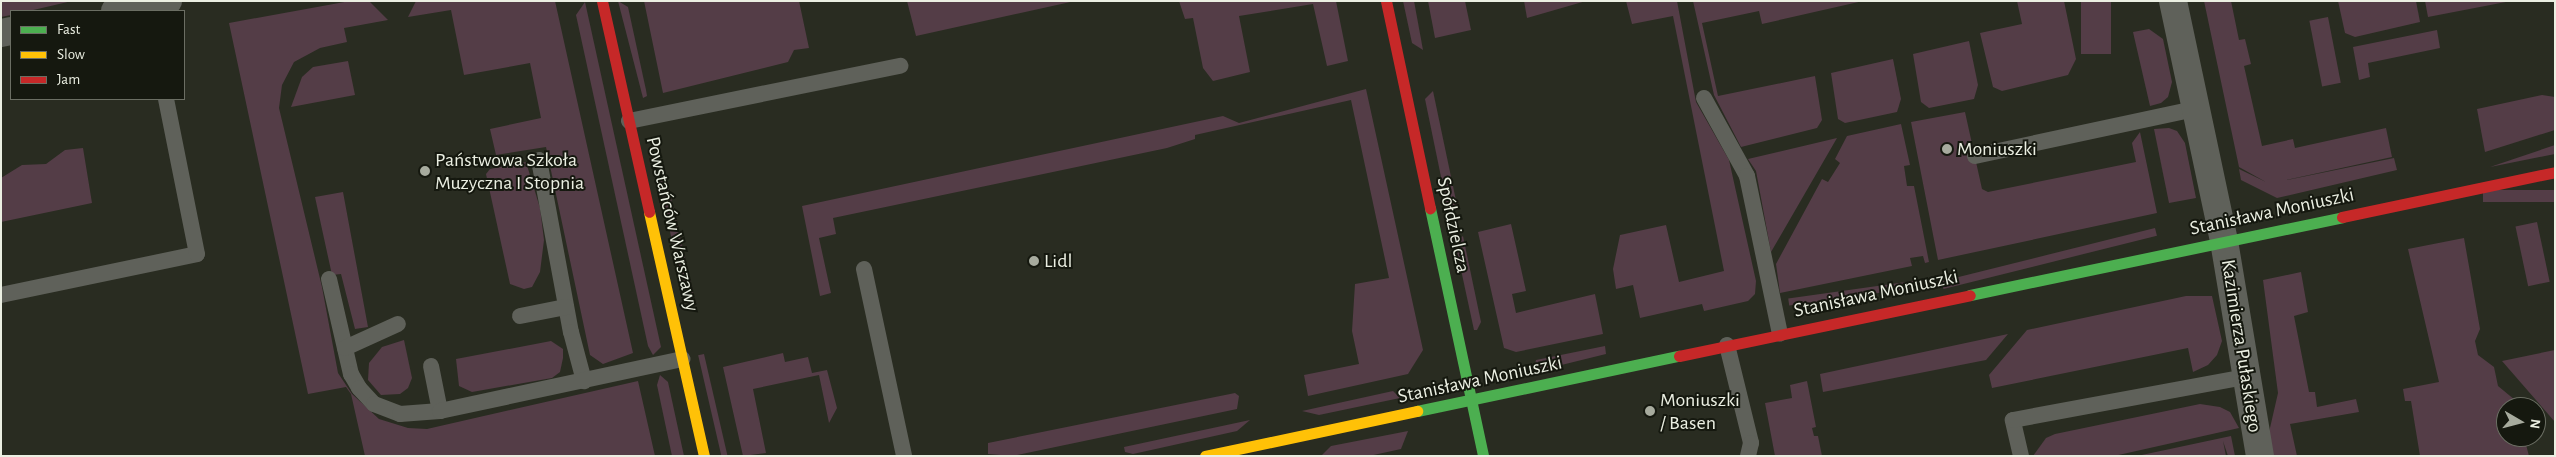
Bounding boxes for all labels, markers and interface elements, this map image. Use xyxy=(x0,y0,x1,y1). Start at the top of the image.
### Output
legend xyxy=(10,10,185,100)
text: Fast xyxy=(57,22,80,37)
text: Slow xyxy=(57,47,85,62)
text: Jam xyxy=(57,72,80,87)
street label: Powstańców Warszawy xyxy=(640,134,704,314)
place label: Moniuszki xyxy=(1957,137,2037,161)
marker: Moniuszki xyxy=(1941,143,1953,155)
place label: Państwowa Szkoła Muzyczna I Stopnia xyxy=(435,148,584,195)
marker: Państwowa Szkoła Muzyczna I Stopnia xyxy=(419,165,431,177)
street label: Spółdzielcza xyxy=(1431,175,1475,275)
street label: Stanisława Moniuszki xyxy=(2188,183,2356,241)
place label: Lidl xyxy=(1044,249,1072,273)
marker: Lidl xyxy=(1028,255,1040,267)
street label: Kazimierza Pułaskiego xyxy=(2215,258,2267,434)
street label: Stanisława Moniuszki xyxy=(1792,265,1960,323)
street label: Stanisława Moniuszki xyxy=(1396,351,1564,409)
place label: Moniuszki / Basen xyxy=(1660,388,1740,435)
north arrow xyxy=(2496,397,2546,447)
marker: Moniuszki / Basen xyxy=(1644,405,1656,417)
text: N xyxy=(2527,418,2542,430)

